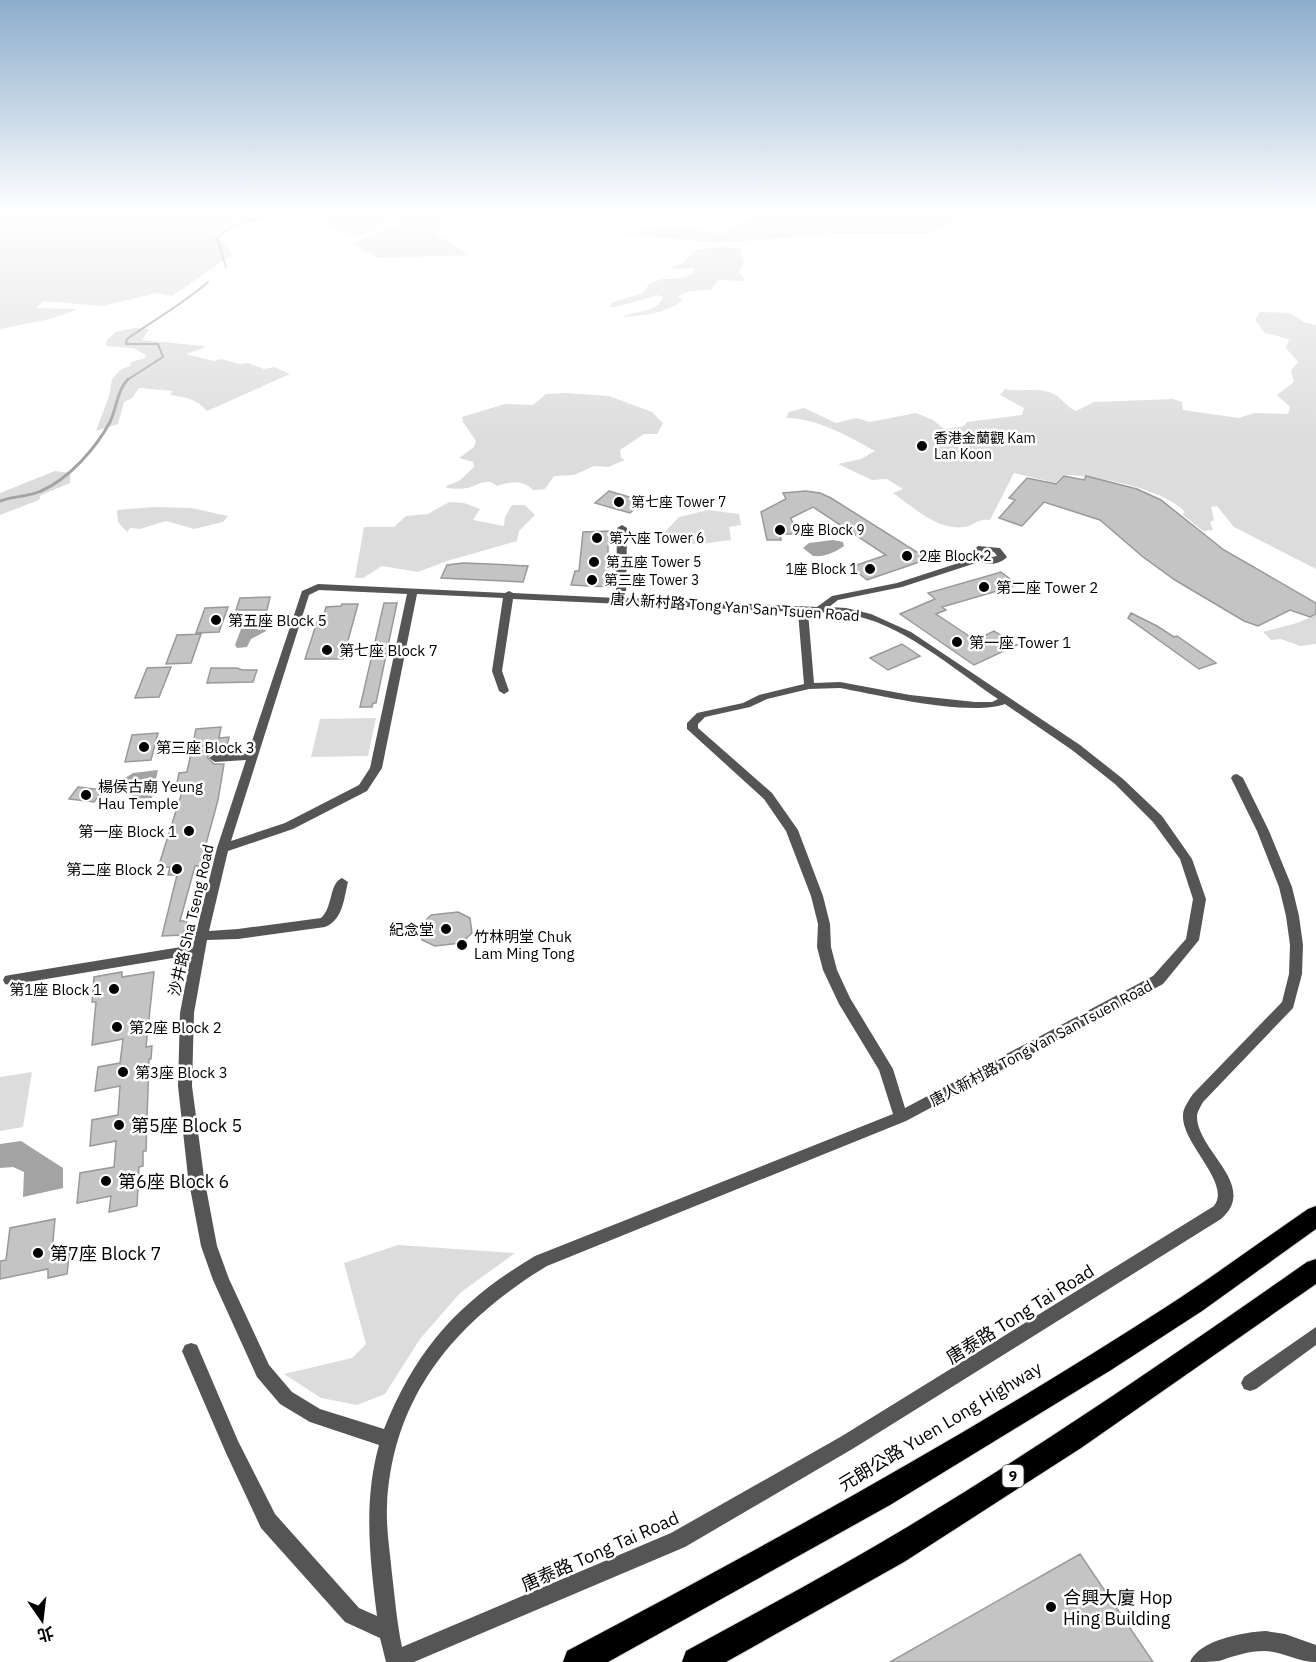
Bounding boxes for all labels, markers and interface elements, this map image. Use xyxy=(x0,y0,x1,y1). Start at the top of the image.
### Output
place label: 香港金蘭觀 Kam Lan Koon xyxy=(934,429,1036,463)
marker: 香港金蘭觀 Kam Lan Koon xyxy=(915,439,929,453)
place label: 第七座 Tower 7 xyxy=(631,493,726,511)
marker: 第七座 Tower 7 xyxy=(612,495,626,509)
place label: 9座 Block 9 xyxy=(792,521,865,539)
marker: 9座 Block 9 xyxy=(773,523,787,537)
place label: 第六座 Tower 6 xyxy=(609,529,704,547)
marker: 第六座 Tower 6 xyxy=(590,531,604,545)
place label: 2座 Block 2 xyxy=(919,547,992,565)
marker: 2座 Block 2 xyxy=(900,549,914,563)
place label: 第五座 Tower 5 xyxy=(606,553,701,571)
marker: 第五座 Tower 5 xyxy=(587,555,601,569)
place label: 1座 Block 1 xyxy=(785,560,858,578)
marker: 1座 Block 1 xyxy=(863,562,877,576)
place label: 第三座 Tower 3 xyxy=(604,571,699,589)
marker: 第三座 Tower 3 xyxy=(585,573,599,587)
place label: 第二座 Tower 2 xyxy=(996,578,1098,597)
marker: 第二座 Tower 2 xyxy=(977,580,991,594)
street label: 唐人新村路 Tong Yan San Tsuen Road xyxy=(610,589,860,625)
place label: 第五座 Block 5 xyxy=(228,611,327,630)
marker: 第五座 Block 5 xyxy=(209,613,223,627)
place label: 第一座 Tower 1 xyxy=(969,633,1071,652)
marker: 第一座 Tower 1 xyxy=(950,635,964,649)
place label: 第七座 Block 7 xyxy=(339,641,438,660)
marker: 第七座 Block 7 xyxy=(320,643,334,657)
place label: 第三座 Block 3 xyxy=(156,738,255,757)
marker: 第三座 Block 3 xyxy=(137,740,151,754)
place label: 楊侯古廟 Yeung Hau Temple xyxy=(98,777,203,813)
marker: 楊侯古廟 Yeung Hau Temple xyxy=(79,788,93,802)
place label: 第一座 Block 1 xyxy=(78,822,177,841)
marker: 第一座 Block 1 xyxy=(182,824,196,838)
street label: 沙井路 Sha Tseng Road xyxy=(164,842,218,998)
place label: 第二座 Block 2 xyxy=(66,860,165,879)
marker: 第二座 Block 2 xyxy=(170,862,184,876)
place label: 紀念堂 xyxy=(389,920,434,939)
marker: 紀念堂 xyxy=(439,922,453,936)
place label: 竹林明堂 Chuk Lam Ming Tong xyxy=(474,927,575,963)
marker: 竹林明堂 Chuk Lam Ming Tong xyxy=(455,938,469,952)
street label: 唐人新村路 Tong Yan San Tsuen Road xyxy=(926,976,1156,1110)
place label: 第1座 Block 1 xyxy=(9,980,102,999)
marker: 第1座 Block 1 xyxy=(107,982,121,996)
place label: 第2座 Block 2 xyxy=(129,1018,222,1037)
marker: 第2座 Block 2 xyxy=(110,1020,124,1034)
place label: 第3座 Block 3 xyxy=(135,1063,228,1082)
marker: 第3座 Block 3 xyxy=(116,1065,130,1079)
place label: 第5座 Block 5 xyxy=(131,1114,242,1137)
marker: 第5座 Block 5 xyxy=(112,1118,126,1132)
place label: 第6座 Block 6 xyxy=(118,1170,229,1193)
marker: 第6座 Block 6 xyxy=(99,1174,113,1188)
place label: 第7座 Block 7 xyxy=(50,1242,161,1265)
marker: 第7座 Block 7 xyxy=(31,1246,45,1260)
street label: 唐泰路 Tong Tai Road xyxy=(942,1259,1098,1369)
street label: 元朗公路 Yuen Long Highway xyxy=(834,1356,1046,1496)
road number: 9 xyxy=(1002,1465,1024,1487)
street label: 唐泰路 Tong Tai Road xyxy=(518,1506,682,1596)
place label: 合興大廈 Hop Hing Building xyxy=(1063,1586,1173,1630)
north arrow xyxy=(12,1590,72,1650)
marker: 合興大廈 Hop Hing Building xyxy=(1044,1600,1058,1614)
text: 北 xyxy=(35,1623,56,1646)

